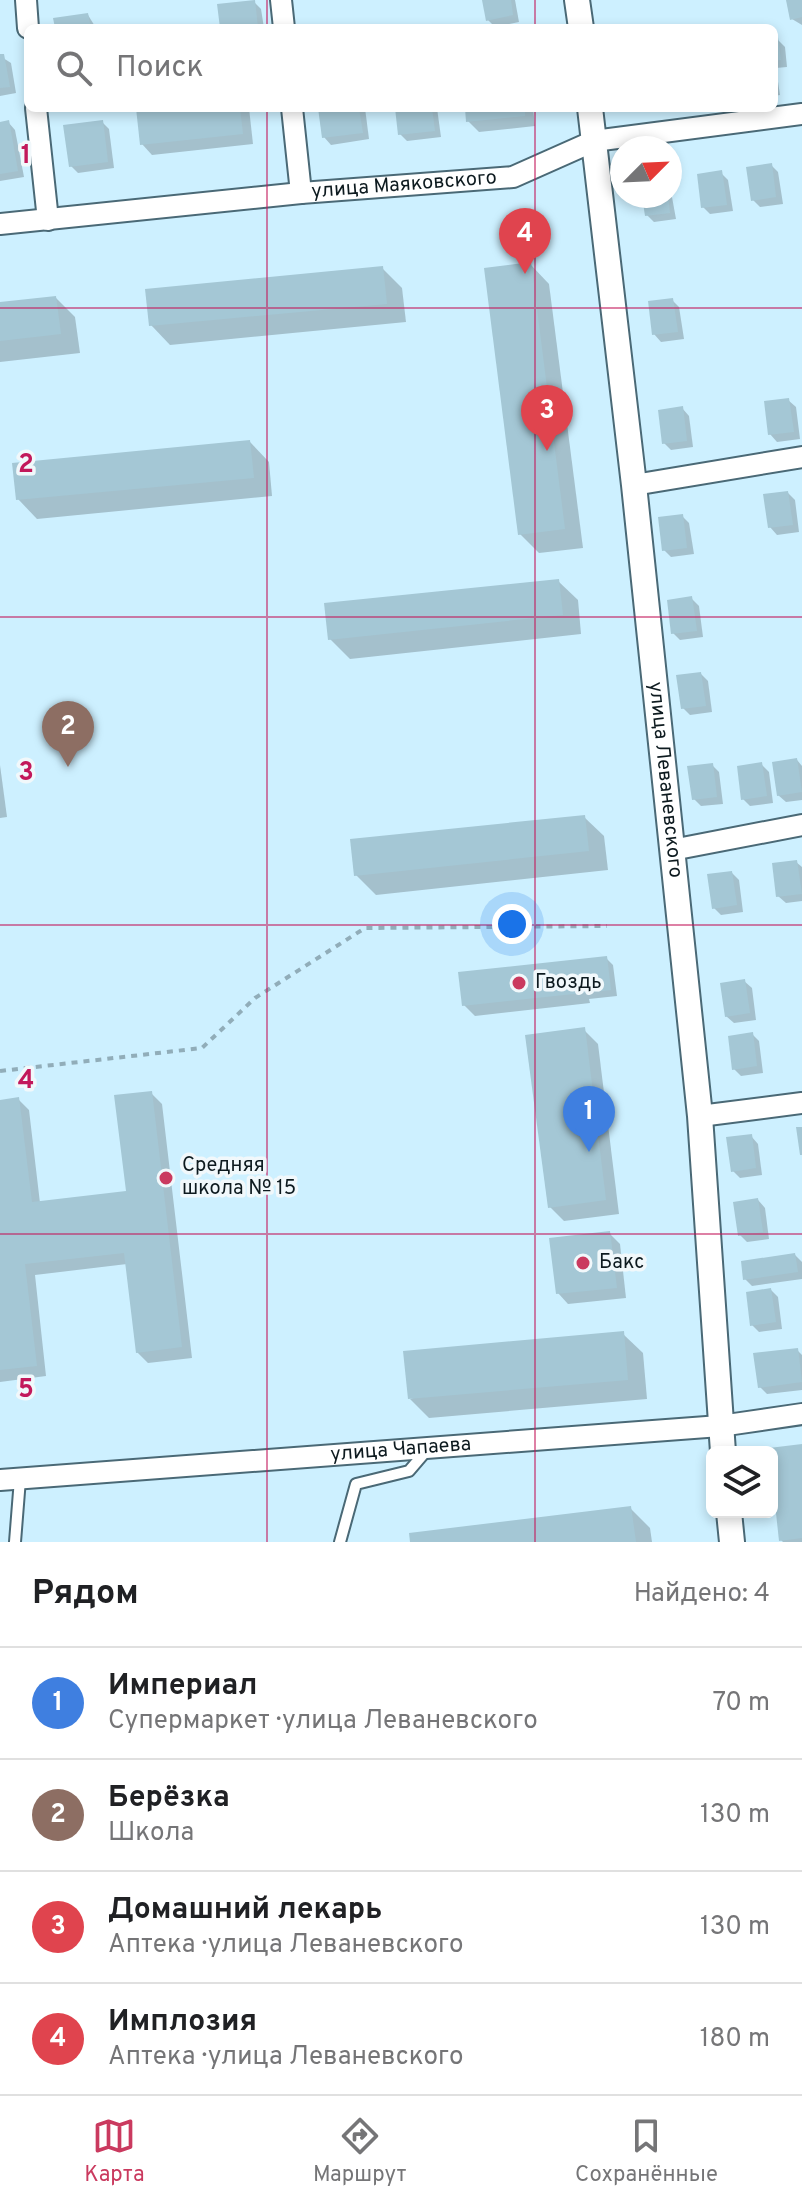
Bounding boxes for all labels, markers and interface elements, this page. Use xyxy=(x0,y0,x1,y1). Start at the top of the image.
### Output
search box xyxy=(24,24,778,112)
icon: search xyxy=(52,46,96,90)
text: Поиск xyxy=(116,50,204,87)
north arrow xyxy=(610,136,682,208)
text: 1 xyxy=(21,140,31,173)
street label: улица Маяковского xyxy=(311,165,498,205)
pin: 4 xyxy=(499,208,551,274)
pin: 3 xyxy=(521,385,573,451)
text: 2 xyxy=(18,449,34,482)
street label: улица Леваневского xyxy=(642,681,688,879)
pin: 2 xyxy=(42,701,94,767)
text: 3 xyxy=(18,757,34,790)
your location xyxy=(492,904,532,944)
place label: Гвоздь xyxy=(535,970,602,996)
marker: Гвоздь xyxy=(510,974,528,992)
text: 4 xyxy=(18,1065,34,1098)
pin: 1 xyxy=(563,1086,615,1152)
place label: Средняя школа № 15 xyxy=(182,1153,296,1202)
marker: Средняя школа № 15 xyxy=(157,1169,175,1187)
place label: Бакс xyxy=(599,1250,644,1276)
marker: Бакс xyxy=(574,1254,592,1272)
text: 5 xyxy=(18,1374,34,1407)
street label: улица Чапаева xyxy=(330,1432,472,1468)
map controls xyxy=(706,1446,778,1518)
button: layers xyxy=(706,1446,778,1518)
text: Рядом xyxy=(32,1573,139,1616)
text: Найдено: 4 xyxy=(634,1578,770,1611)
text: Империал xyxy=(108,1668,258,1705)
text: 1 xyxy=(53,1687,63,1720)
text: 70 m xyxy=(712,1687,770,1720)
text: Супермаркет · улица Леваневского xyxy=(108,1705,538,1738)
text: Берёзка xyxy=(108,1780,230,1817)
text: 2 xyxy=(50,1799,66,1832)
text: 130 m xyxy=(700,1799,770,1832)
text: Школа xyxy=(108,1817,194,1850)
text: Домашний лекарь xyxy=(108,1892,382,1929)
text: 3 xyxy=(50,1911,66,1944)
text: 130 m xyxy=(700,1911,770,1944)
text: Аптека · улица Леваневского xyxy=(108,1929,464,1962)
text: Имплозия xyxy=(108,2004,257,2041)
text: 4 xyxy=(50,2023,66,2056)
text: 180 m xyxy=(700,2023,770,2056)
text: Аптека · улица Леваневского xyxy=(108,2041,464,2074)
tab: Карта xyxy=(84,2114,145,2189)
tab: Маршрут xyxy=(313,2114,407,2189)
tab: Сохранённые xyxy=(575,2114,718,2189)

